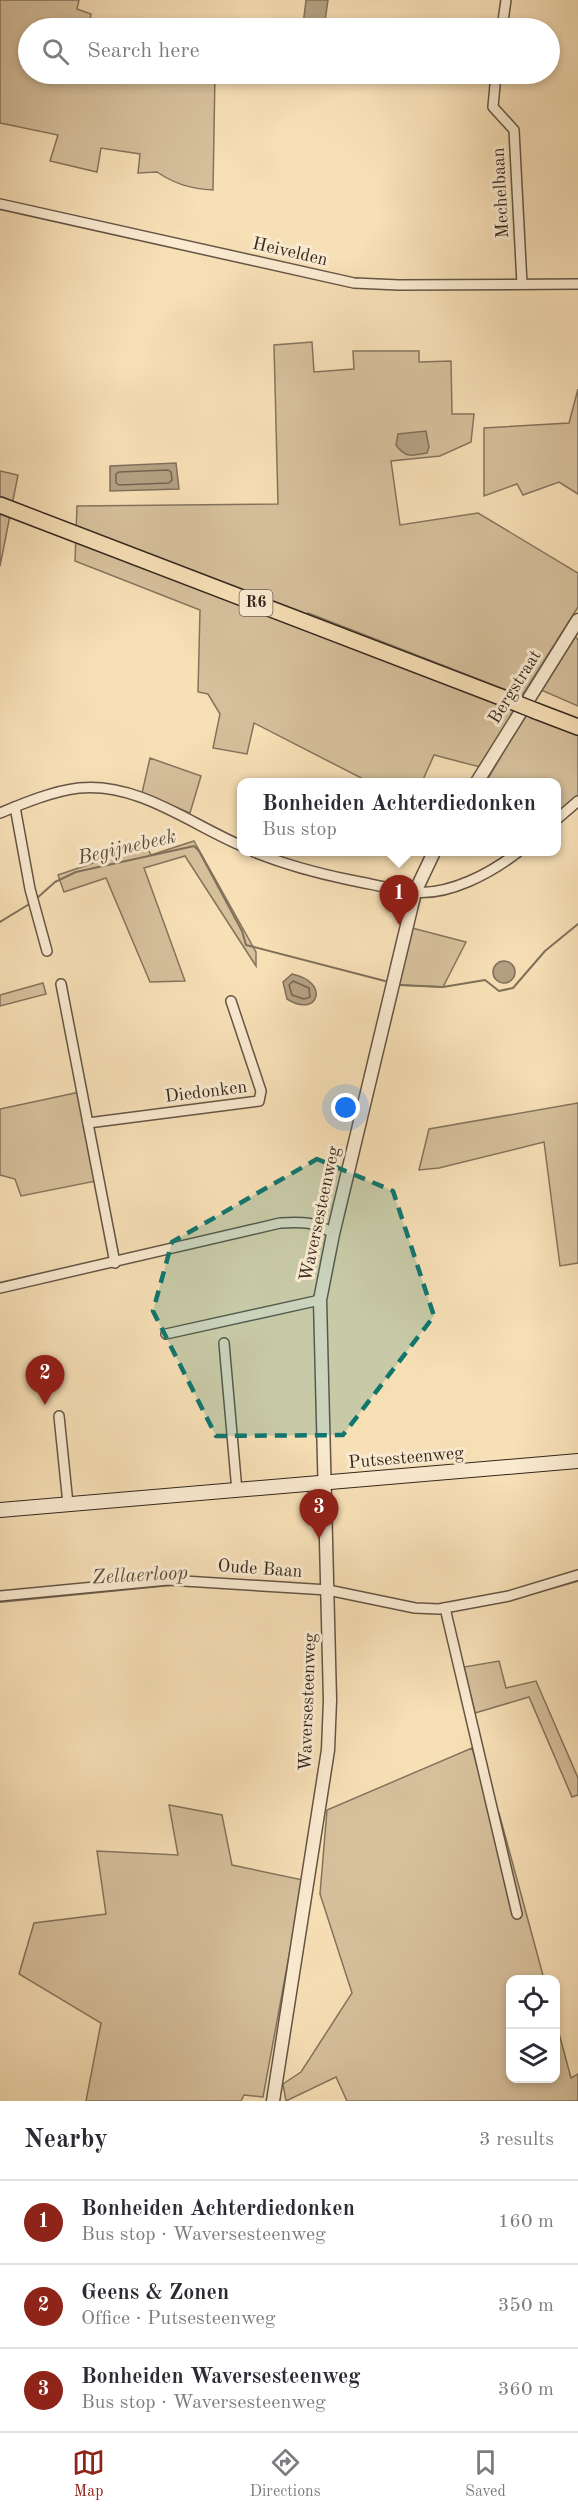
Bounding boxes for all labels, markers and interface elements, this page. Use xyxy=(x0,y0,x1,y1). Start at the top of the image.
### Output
search box xyxy=(18,18,560,84)
icon: search xyxy=(39,35,72,68)
text: Search here xyxy=(87,40,200,62)
street label: Mechelbaan xyxy=(490,147,512,239)
street label: Heivelden xyxy=(251,235,330,269)
road number: R6 xyxy=(240,590,272,616)
street label: Bergstraat xyxy=(485,647,545,727)
popup xyxy=(237,778,561,856)
text: Bonheiden Achterdiedonken xyxy=(262,793,536,815)
text: Bus stop xyxy=(262,820,337,840)
water label: Begijnebeek xyxy=(75,827,178,869)
pin: 1 xyxy=(380,876,418,925)
street label: Diedonken xyxy=(164,1078,248,1106)
your location xyxy=(331,1093,360,1122)
street label: Waversesteenweg xyxy=(297,1144,343,1283)
pin: 2 xyxy=(26,1356,64,1405)
street label: Putsesteenweg xyxy=(348,1444,465,1472)
pin: 3 xyxy=(300,1490,338,1539)
street label: Oude Baan xyxy=(217,1557,303,1581)
water label: Zellaerloop xyxy=(92,1563,189,1588)
street label: Waversesteenweg xyxy=(297,1632,319,1771)
map controls xyxy=(506,1975,560,2083)
button: locate xyxy=(506,1975,560,2029)
button: layers xyxy=(506,2029,560,2083)
text: Nearby xyxy=(24,2127,108,2153)
text: 3 results xyxy=(479,2130,554,2150)
text: Bonheiden Achterdiedonken xyxy=(81,2198,355,2220)
text: 1 xyxy=(38,2212,49,2232)
text: 160 m xyxy=(498,2212,554,2232)
text: Bus stop · Waversesteenweg xyxy=(81,2225,326,2245)
text: Geens & Zonen xyxy=(81,2282,229,2304)
text: 2 xyxy=(38,2296,49,2316)
text: 350 m xyxy=(498,2296,554,2316)
text: Office · Putsesteenweg xyxy=(81,2309,276,2329)
text: Bonheiden Waversesteenweg xyxy=(81,2366,361,2388)
text: 3 xyxy=(38,2380,49,2400)
text: 360 m xyxy=(498,2380,554,2400)
text: Bus stop · Waversesteenweg xyxy=(81,2393,326,2413)
tab: Map xyxy=(72,2446,105,2502)
tab: Directions xyxy=(250,2446,321,2502)
tab: Saved xyxy=(465,2446,506,2502)

